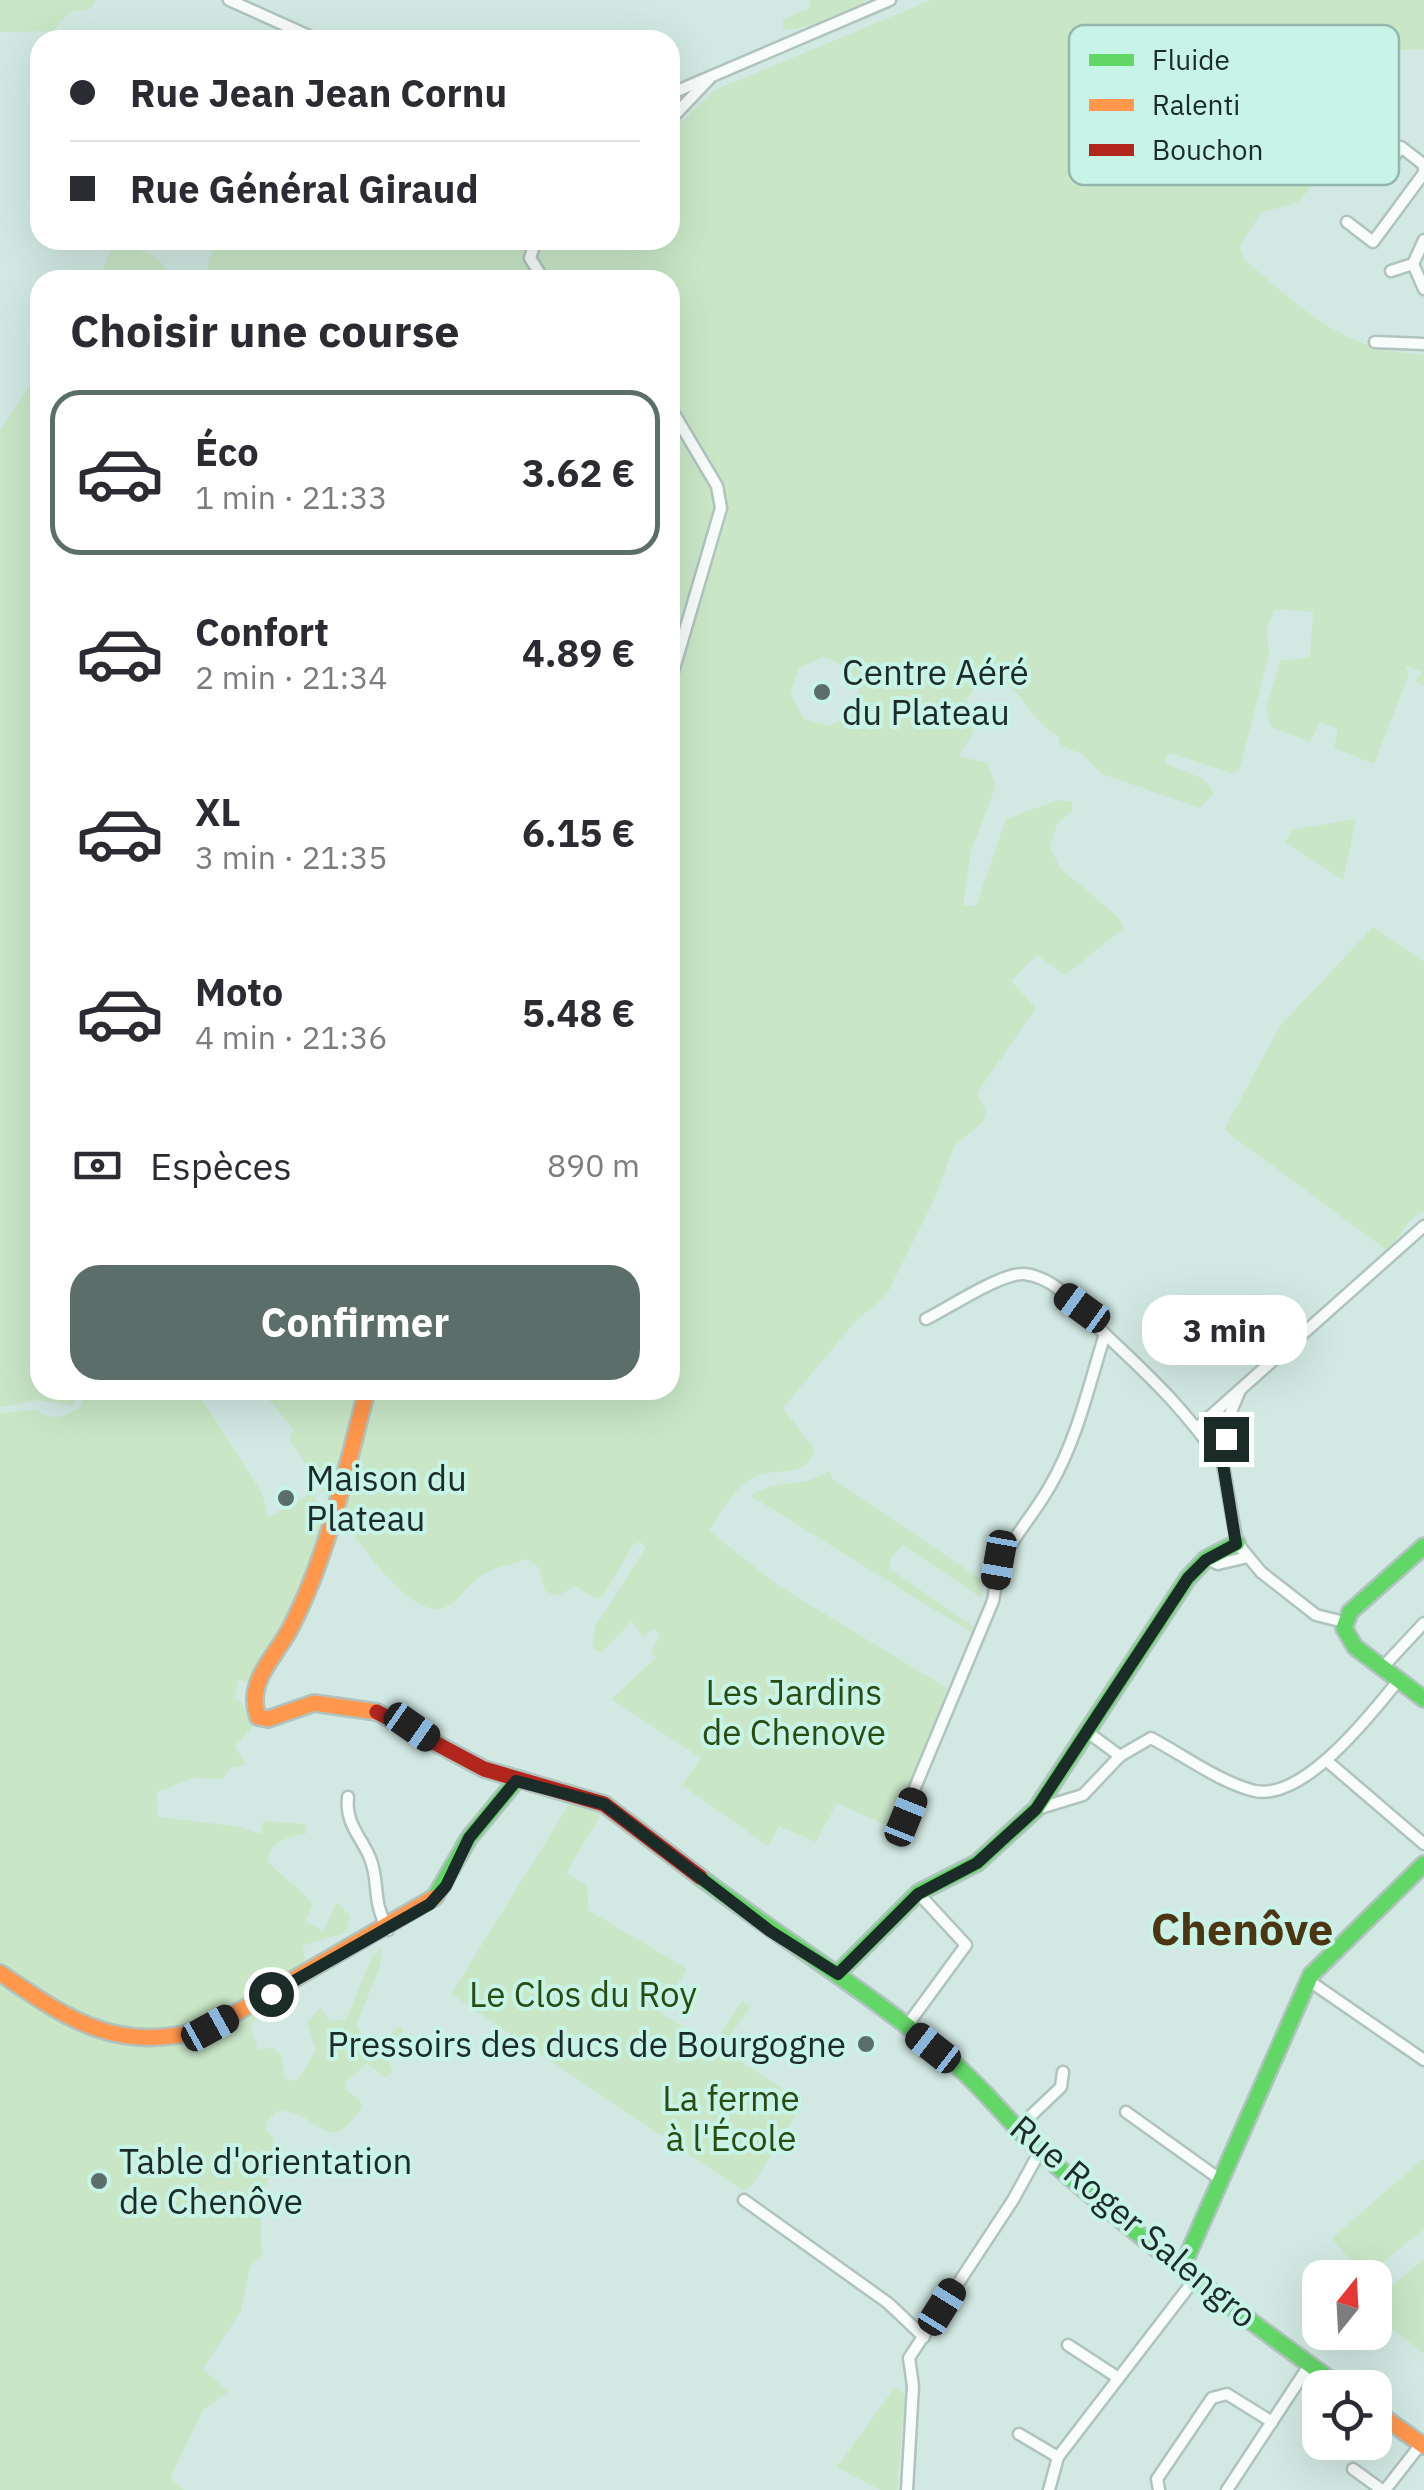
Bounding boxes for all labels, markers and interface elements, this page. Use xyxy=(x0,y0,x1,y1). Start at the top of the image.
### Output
legend xyxy=(1069,25,1399,185)
text: Fluide xyxy=(1152,41,1230,78)
text: Rue Jean Jean Cornu xyxy=(130,68,507,117)
text: Ralenti xyxy=(1152,86,1240,123)
text: Bouchon xyxy=(1152,131,1263,168)
text: Rue Général Giraud xyxy=(130,164,479,213)
text: Choisir une course xyxy=(70,301,460,359)
text: Éco xyxy=(195,427,259,476)
icon: car xyxy=(75,428,165,518)
text: 3.62 € xyxy=(522,448,635,497)
text: 1 min · 21:33 xyxy=(195,476,388,518)
text: Confort xyxy=(195,607,329,656)
icon: car xyxy=(75,608,165,698)
text: 4.89 € xyxy=(522,628,635,677)
place label: Centre Aéré du Plateau xyxy=(842,649,1029,735)
text: 2 min · 21:34 xyxy=(195,656,388,698)
marker: Centre Aéré du Plateau xyxy=(811,681,833,703)
text: XL xyxy=(195,787,241,836)
icon: car xyxy=(75,788,165,878)
text: 6.15 € xyxy=(522,808,635,857)
text: 3 min · 21:35 xyxy=(195,836,388,878)
text: Moto xyxy=(195,967,283,1016)
icon: car xyxy=(75,968,165,1058)
text: 5.48 € xyxy=(522,988,635,1037)
text: 4 min · 21:36 xyxy=(195,1016,388,1058)
icon: cash xyxy=(70,1138,125,1193)
text: Espèces xyxy=(150,1141,292,1190)
text: 890 m xyxy=(547,1144,640,1186)
button: Confirmer xyxy=(70,1265,640,1380)
car xyxy=(1049,1278,1115,1338)
callout: 3 min xyxy=(1144,1294,1308,1364)
text: 3 min xyxy=(1183,1309,1266,1351)
route end xyxy=(1204,1417,1249,1462)
place label: Maison du Plateau xyxy=(306,1455,467,1541)
marker: Maison du Plateau xyxy=(275,1487,297,1509)
car xyxy=(979,1528,1019,1592)
park label: Les Jardins de Chenove xyxy=(702,1669,886,1755)
car xyxy=(379,1698,445,1756)
car xyxy=(881,1784,931,1850)
district label: Chenôve xyxy=(1151,1899,1333,1957)
park label: Le Clos du Roy xyxy=(469,1971,697,2017)
route start xyxy=(249,1972,294,2017)
car xyxy=(176,2000,244,2056)
car xyxy=(900,2018,966,2078)
place label: Pressoirs des ducs de Bourgogne xyxy=(327,2021,846,2067)
marker: Pressoirs des ducs de Bourgogne xyxy=(855,2033,877,2055)
park label: La ferme à l'École xyxy=(662,2075,800,2161)
street label: Rue Roger Salengro xyxy=(1001,2104,1267,2338)
place label: Table d'orientation de Chenôve xyxy=(119,2138,412,2224)
marker: Table d'orientation de Chenôve xyxy=(88,2170,110,2192)
north arrow xyxy=(1302,2260,1392,2350)
map controls xyxy=(1302,2260,1392,2460)
car xyxy=(913,2274,971,2340)
button: locate xyxy=(1302,2370,1392,2460)

